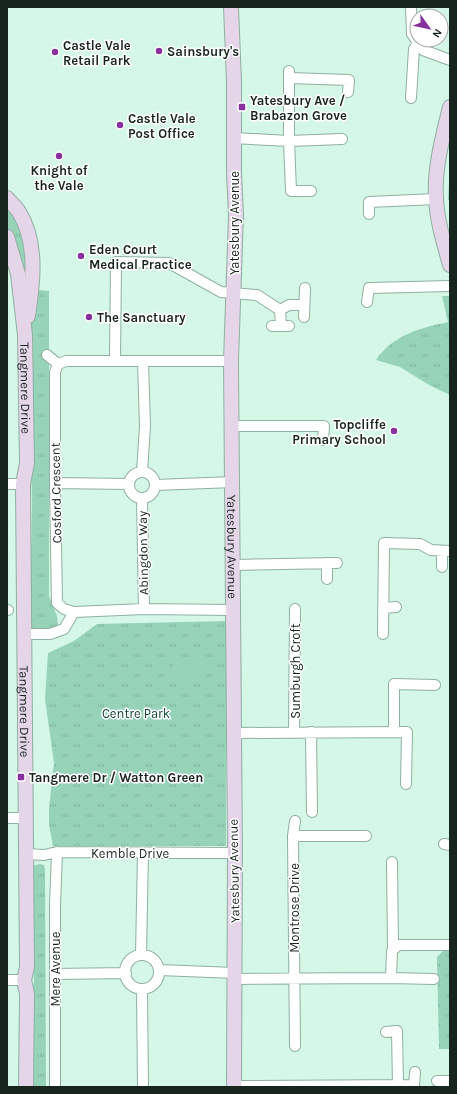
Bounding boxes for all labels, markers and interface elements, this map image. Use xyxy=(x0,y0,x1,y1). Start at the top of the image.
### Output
north arrow xyxy=(409,8,449,48)
text: N xyxy=(429,26,445,40)
place label: Castle Vale Retail Park xyxy=(63,38,131,68)
place label: Sainsbury's xyxy=(167,44,239,59)
marker: Sainsbury's xyxy=(154,46,164,56)
marker: Castle Vale Retail Park xyxy=(50,47,60,57)
place label: Yatesbury Ave / Brabazon Grove xyxy=(250,93,347,123)
marker: Yatesbury Ave / Brabazon Grove xyxy=(237,102,247,112)
place label: Castle Vale Post Office xyxy=(128,111,196,141)
marker: Castle Vale Post Office xyxy=(115,120,125,130)
marker: Knight of the Vale xyxy=(54,151,64,161)
place label: Knight of the Vale xyxy=(30,163,88,193)
street label: Yatesbury Avenue xyxy=(227,171,242,275)
place label: Eden Court Medical Practice xyxy=(89,242,192,272)
marker: Eden Court Medical Practice xyxy=(76,251,86,261)
place label: The Sanctuary xyxy=(97,310,186,325)
marker: The Sanctuary xyxy=(84,312,94,322)
street label: Tangmere Drive xyxy=(18,342,34,434)
place label: Topcliffe Primary School xyxy=(292,417,386,447)
marker: Topcliffe Primary School xyxy=(389,426,399,436)
street label: Cosford Crescent xyxy=(48,442,64,544)
street label: Yatesbury Avenue xyxy=(225,495,240,599)
street label: Abingdon Way xyxy=(135,511,151,595)
street label: Sumburgh Croft xyxy=(288,623,303,719)
street label: Tangmere Drive xyxy=(17,666,33,758)
park label: Centre Park xyxy=(102,706,170,721)
place label: Tangmere Dr / Watton Green xyxy=(29,770,203,785)
marker: Tangmere Dr / Watton Green xyxy=(16,772,26,782)
street label: Yatesbury Avenue xyxy=(226,819,242,923)
street label: Kemble Drive xyxy=(91,846,169,861)
street label: Montrose Drive xyxy=(287,863,302,953)
street label: Mere Avenue xyxy=(48,931,63,1006)

